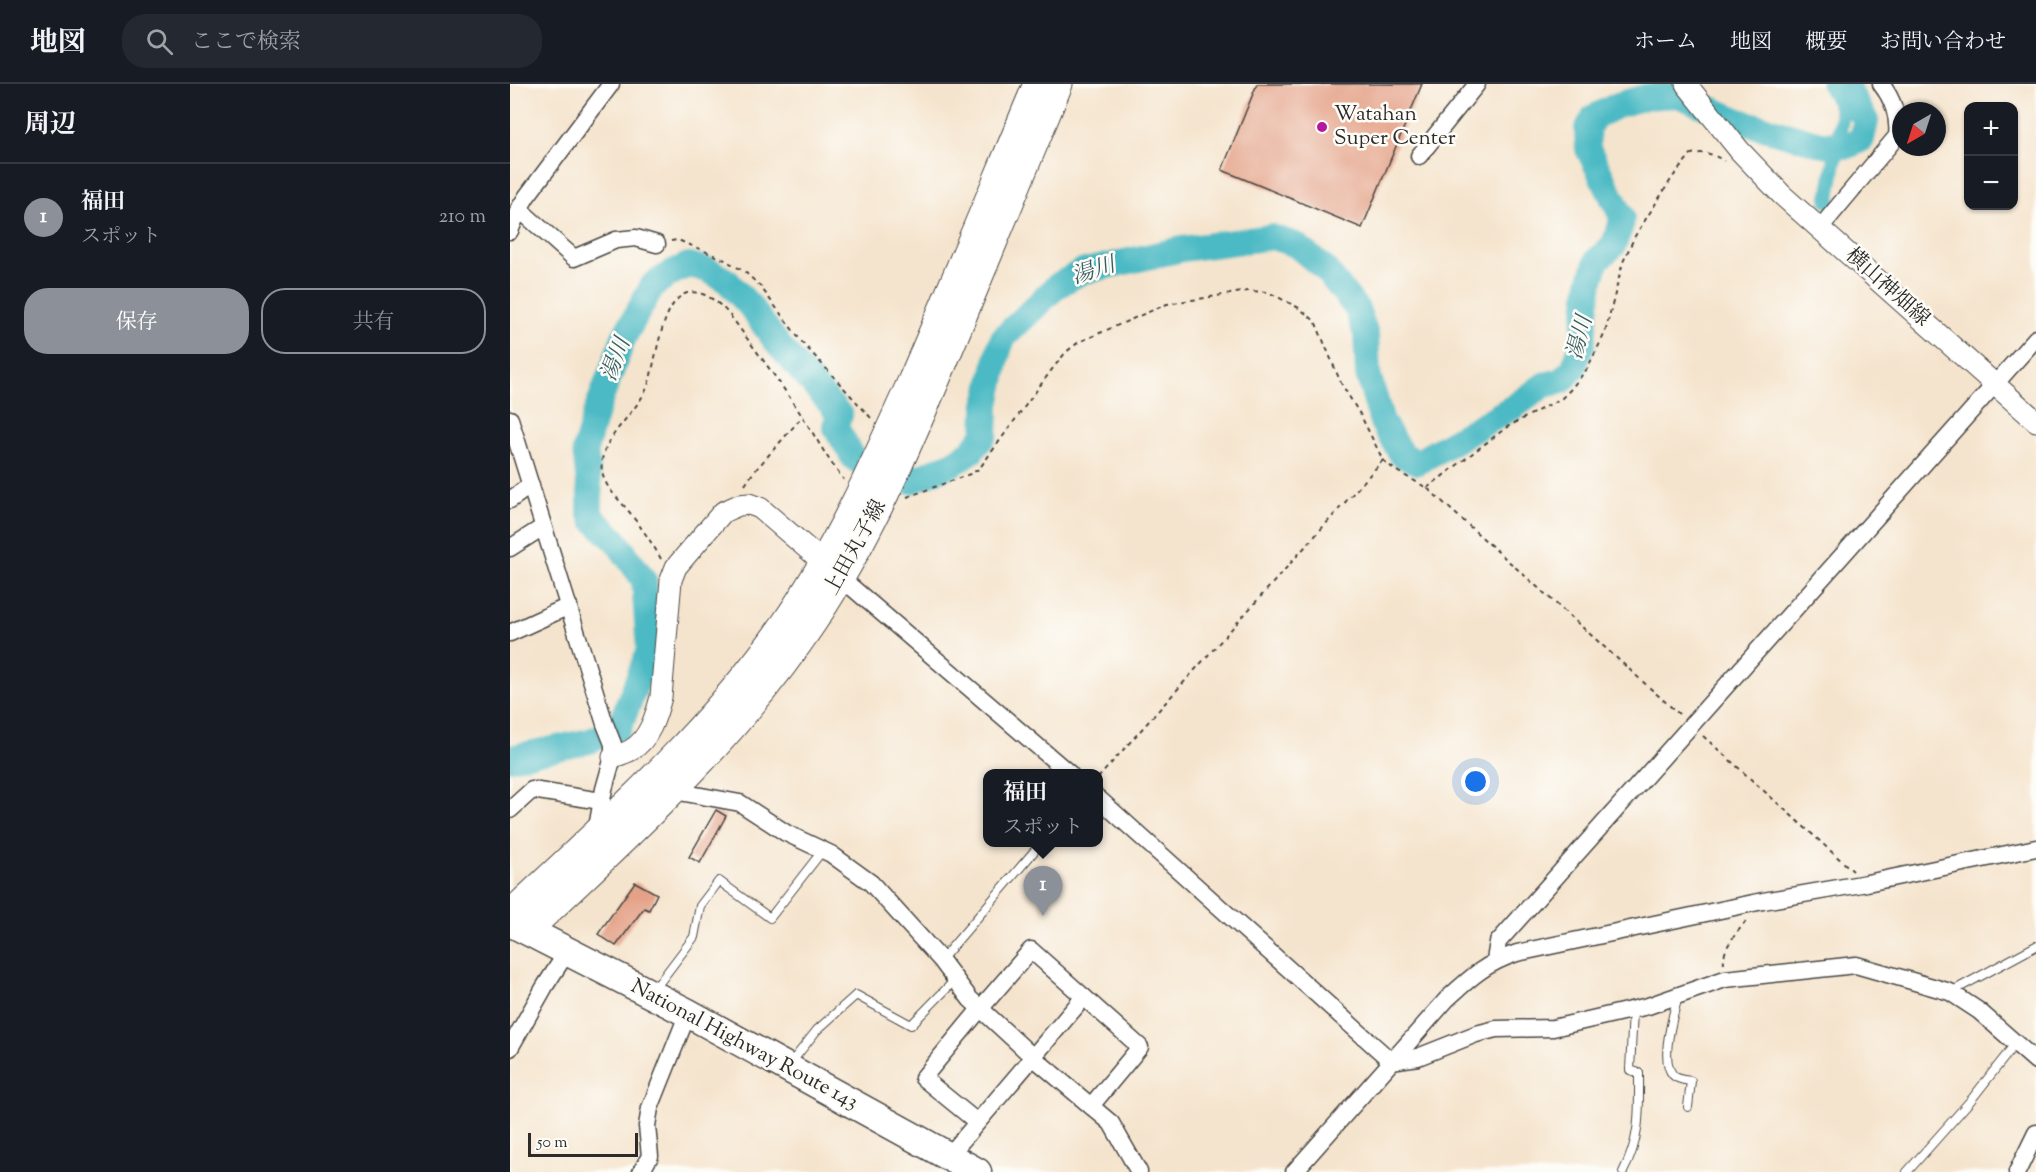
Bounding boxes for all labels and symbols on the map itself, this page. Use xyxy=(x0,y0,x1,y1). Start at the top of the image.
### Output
place label: Watahan Super Center xyxy=(1334,100,1456,154)
north arrow xyxy=(1892,102,1946,156)
marker: Watahan Super Center xyxy=(1315,120,1329,134)
street label: 横山神畑線 xyxy=(1838,242,1936,334)
water label: 湯川 xyxy=(1068,249,1122,294)
water label: 湯川 xyxy=(1560,311,1603,363)
water label: 湯川 xyxy=(594,332,641,386)
street label: 上田丸子線 xyxy=(817,495,895,601)
your location xyxy=(1461,767,1490,796)
pin: 1 xyxy=(1024,866,1062,916)
street label: National Highway Route 143 xyxy=(625,972,863,1118)
scale bar xyxy=(528,1130,638,1158)

